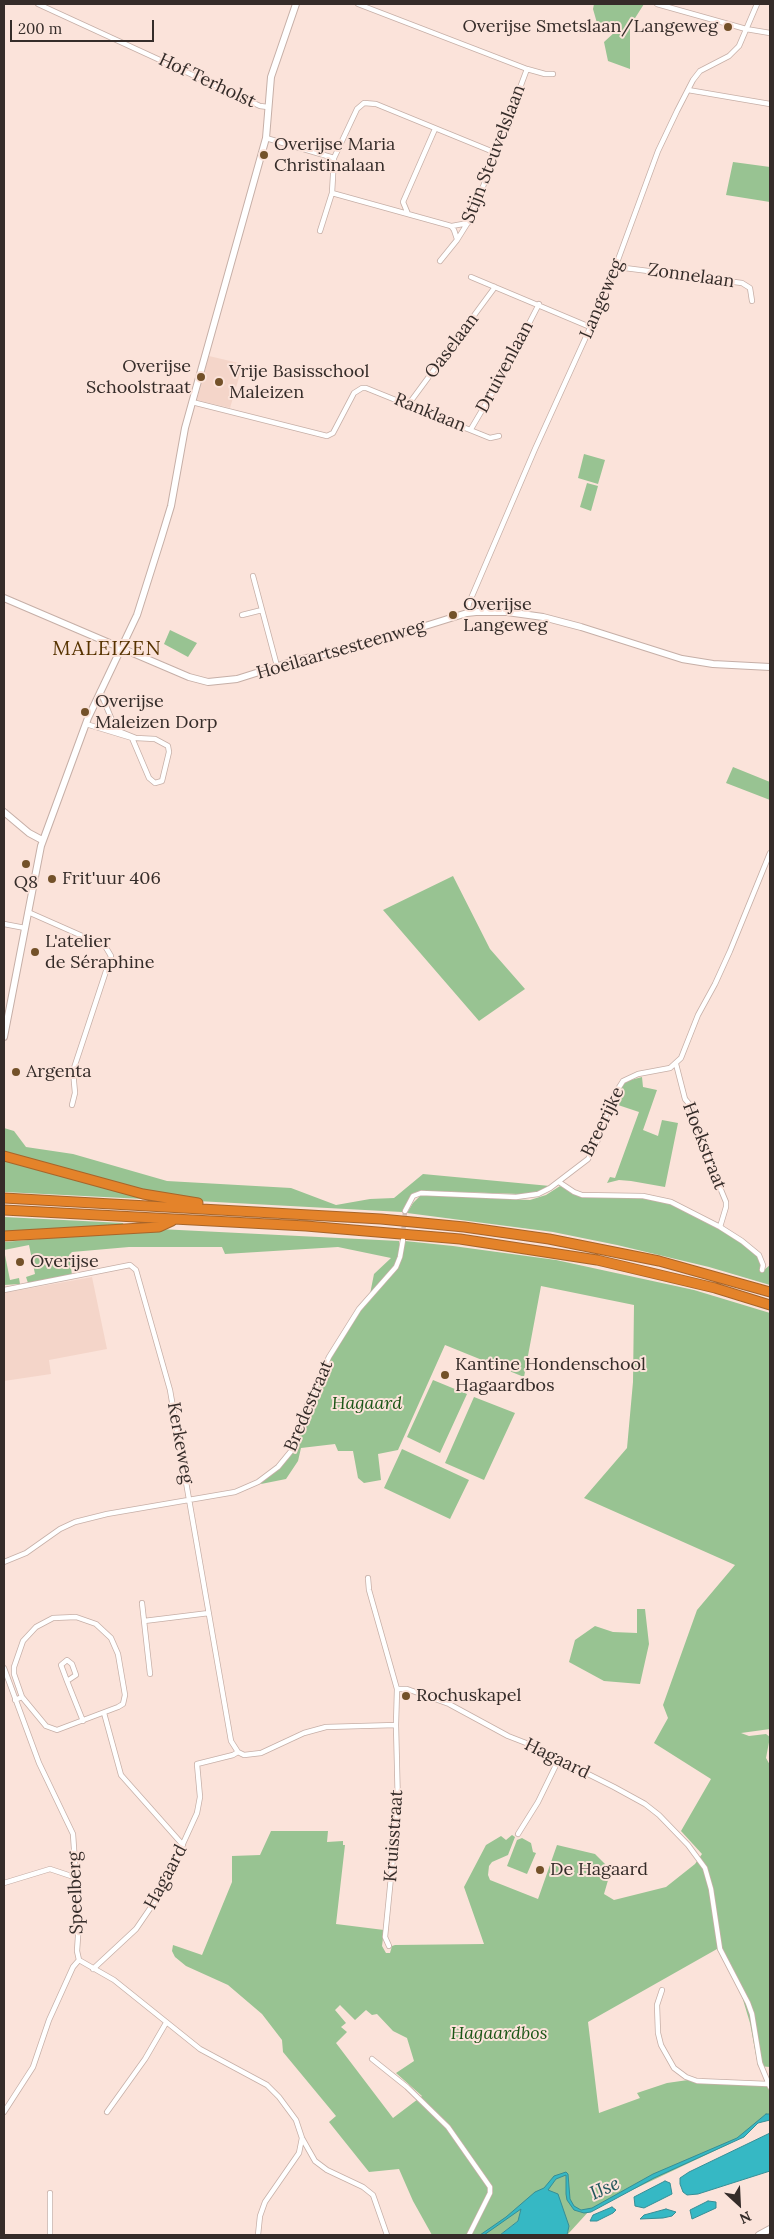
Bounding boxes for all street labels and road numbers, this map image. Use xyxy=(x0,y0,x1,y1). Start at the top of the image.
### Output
street label: Hof Terholst xyxy=(155,49,259,113)
street label: Stijn Steuvelslaan xyxy=(458,82,530,226)
street label: Langeweg xyxy=(576,256,628,342)
street label: Zonnelaan xyxy=(646,259,736,293)
street label: Oaselaan xyxy=(420,309,484,383)
street label: Druivenlaan xyxy=(472,317,538,417)
street label: Ranklaan xyxy=(391,389,469,437)
street label: Hoeilaartsesteenweg xyxy=(254,616,428,684)
street label: Breerijke xyxy=(577,1084,629,1160)
street label: Hoekstraat xyxy=(677,1099,731,1193)
street label: Bredestraat xyxy=(280,1357,338,1455)
street label: Kerkeweg xyxy=(162,1400,198,1486)
street label: Hagaard xyxy=(521,1734,593,1784)
street label: Kruisstraat xyxy=(380,1789,408,1883)
street label: Hagaard xyxy=(140,1841,192,1913)
street label: Speelberg xyxy=(64,1851,88,1935)

